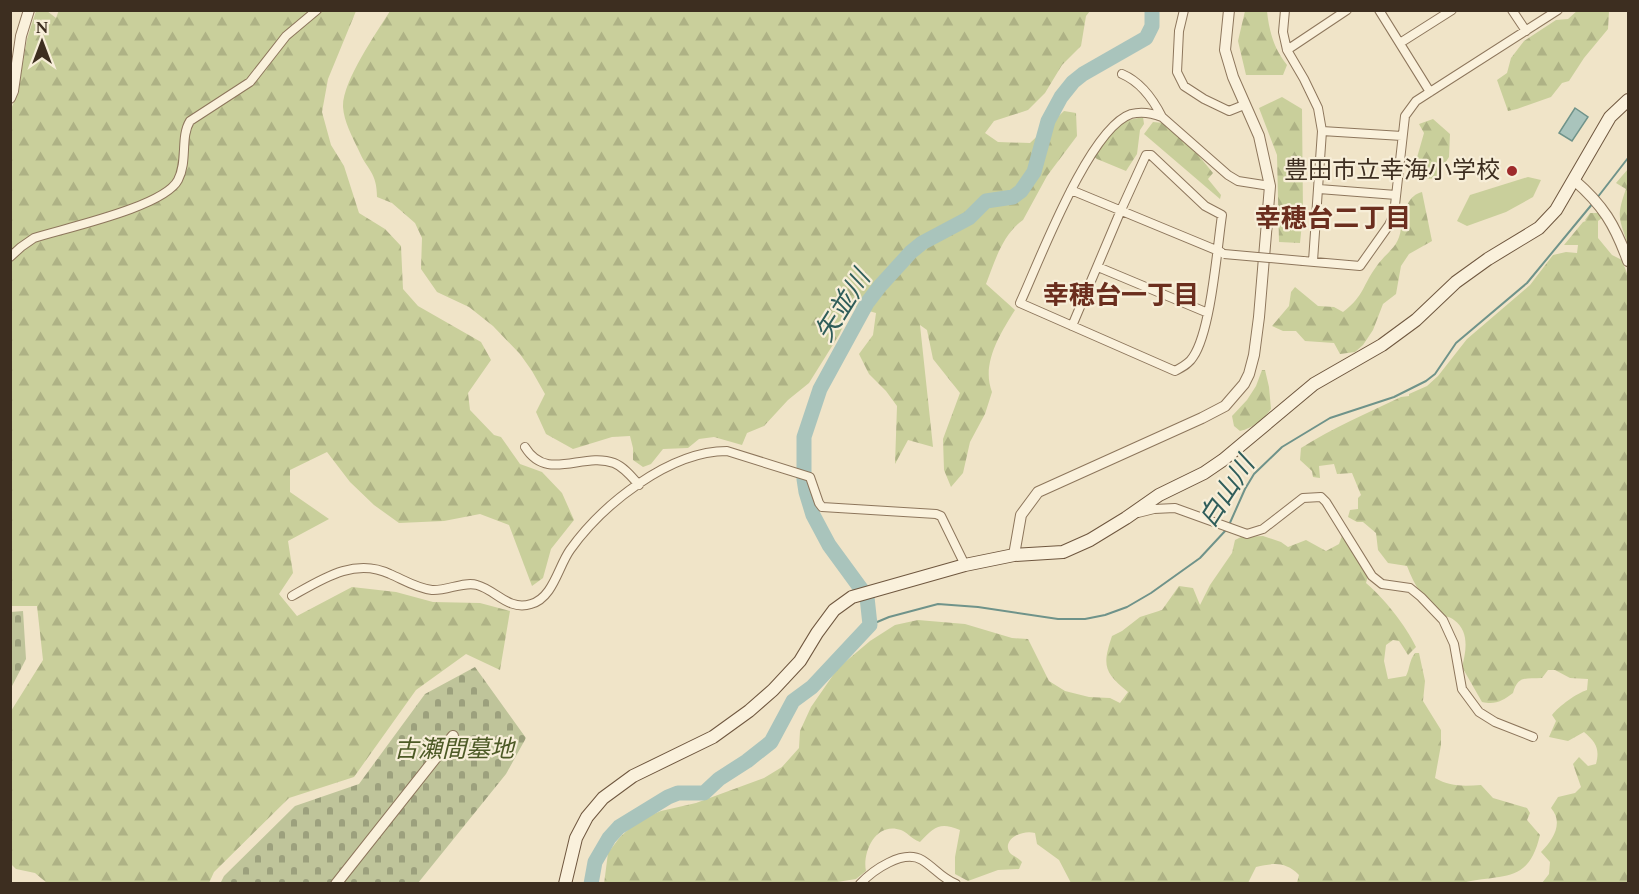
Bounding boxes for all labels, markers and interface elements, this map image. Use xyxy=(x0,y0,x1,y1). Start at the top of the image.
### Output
north arrow xyxy=(12,12,72,72)
text: N xyxy=(35,16,49,40)
place label: 豊田市立幸海小学校 xyxy=(1284,153,1500,189)
marker: 豊田市立幸海小学校 xyxy=(1505,164,1519,178)
district label: 幸穂台二丁目 xyxy=(1255,199,1411,239)
water label: 矢並川 xyxy=(805,260,882,350)
district label: 幸穂台一丁目 xyxy=(1043,276,1199,316)
water label: 白山川 xyxy=(1189,446,1267,536)
park label: 古瀬間墓地 xyxy=(394,732,517,768)

